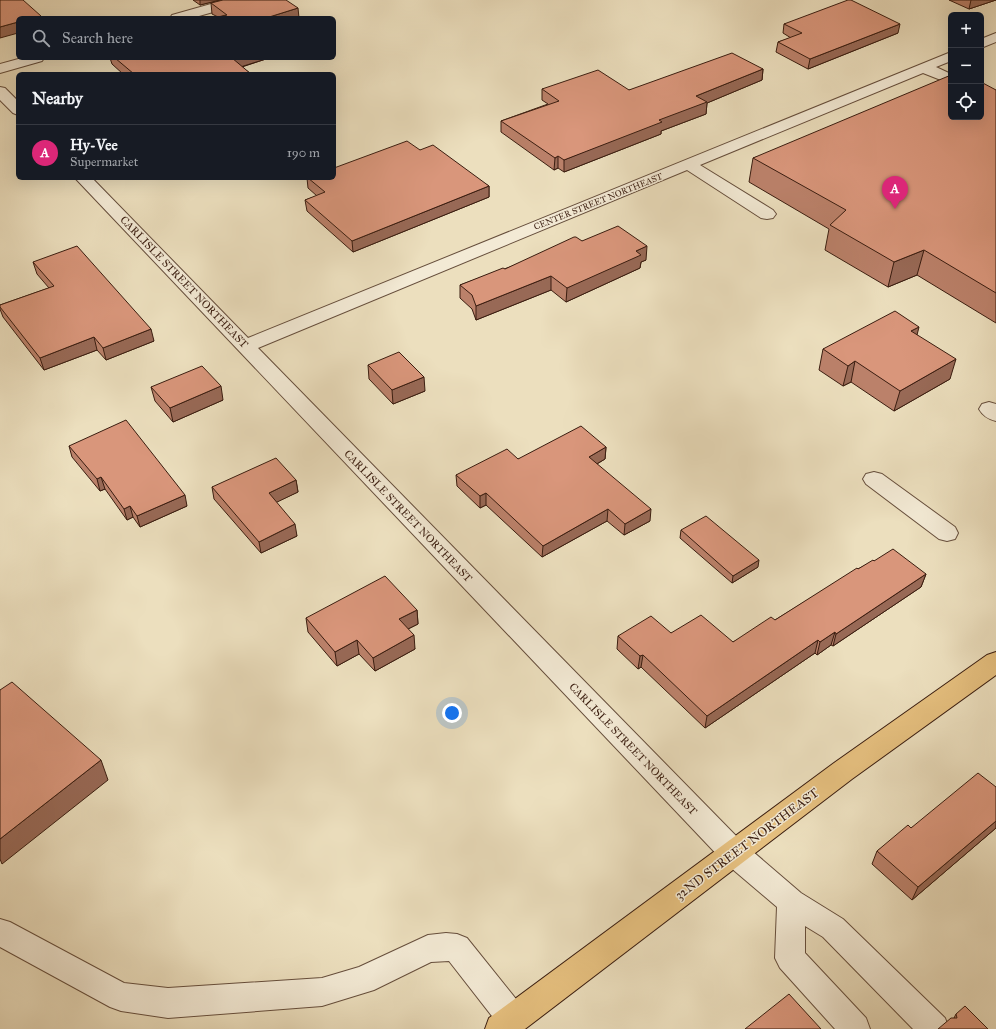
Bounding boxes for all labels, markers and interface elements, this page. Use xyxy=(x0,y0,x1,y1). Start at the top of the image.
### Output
map controls xyxy=(948,12,984,120)
button: + xyxy=(948,12,984,48)
search box xyxy=(16,16,336,60)
icon: search xyxy=(30,27,52,49)
text: Search here xyxy=(62,29,133,47)
button: − xyxy=(948,48,984,84)
button: locate xyxy=(948,84,984,120)
text: Nearby xyxy=(32,88,83,109)
text: Hy-Vee xyxy=(70,136,118,154)
text: A xyxy=(41,145,49,161)
text: 190 m xyxy=(287,145,320,161)
text: Supermarket xyxy=(70,154,138,170)
street label: CENTER STREET NORTHEAST xyxy=(532,170,664,232)
pin: A xyxy=(882,176,908,209)
street label: CARLISLE STREET NORTHEAST xyxy=(117,213,251,351)
street label: CARLISLE STREET NORTHEAST xyxy=(341,447,475,585)
street label: CARLISLE STREET NORTHEAST xyxy=(566,680,700,818)
your location xyxy=(442,703,462,723)
street label: 32ND STREET NORTHEAST xyxy=(672,785,822,903)

